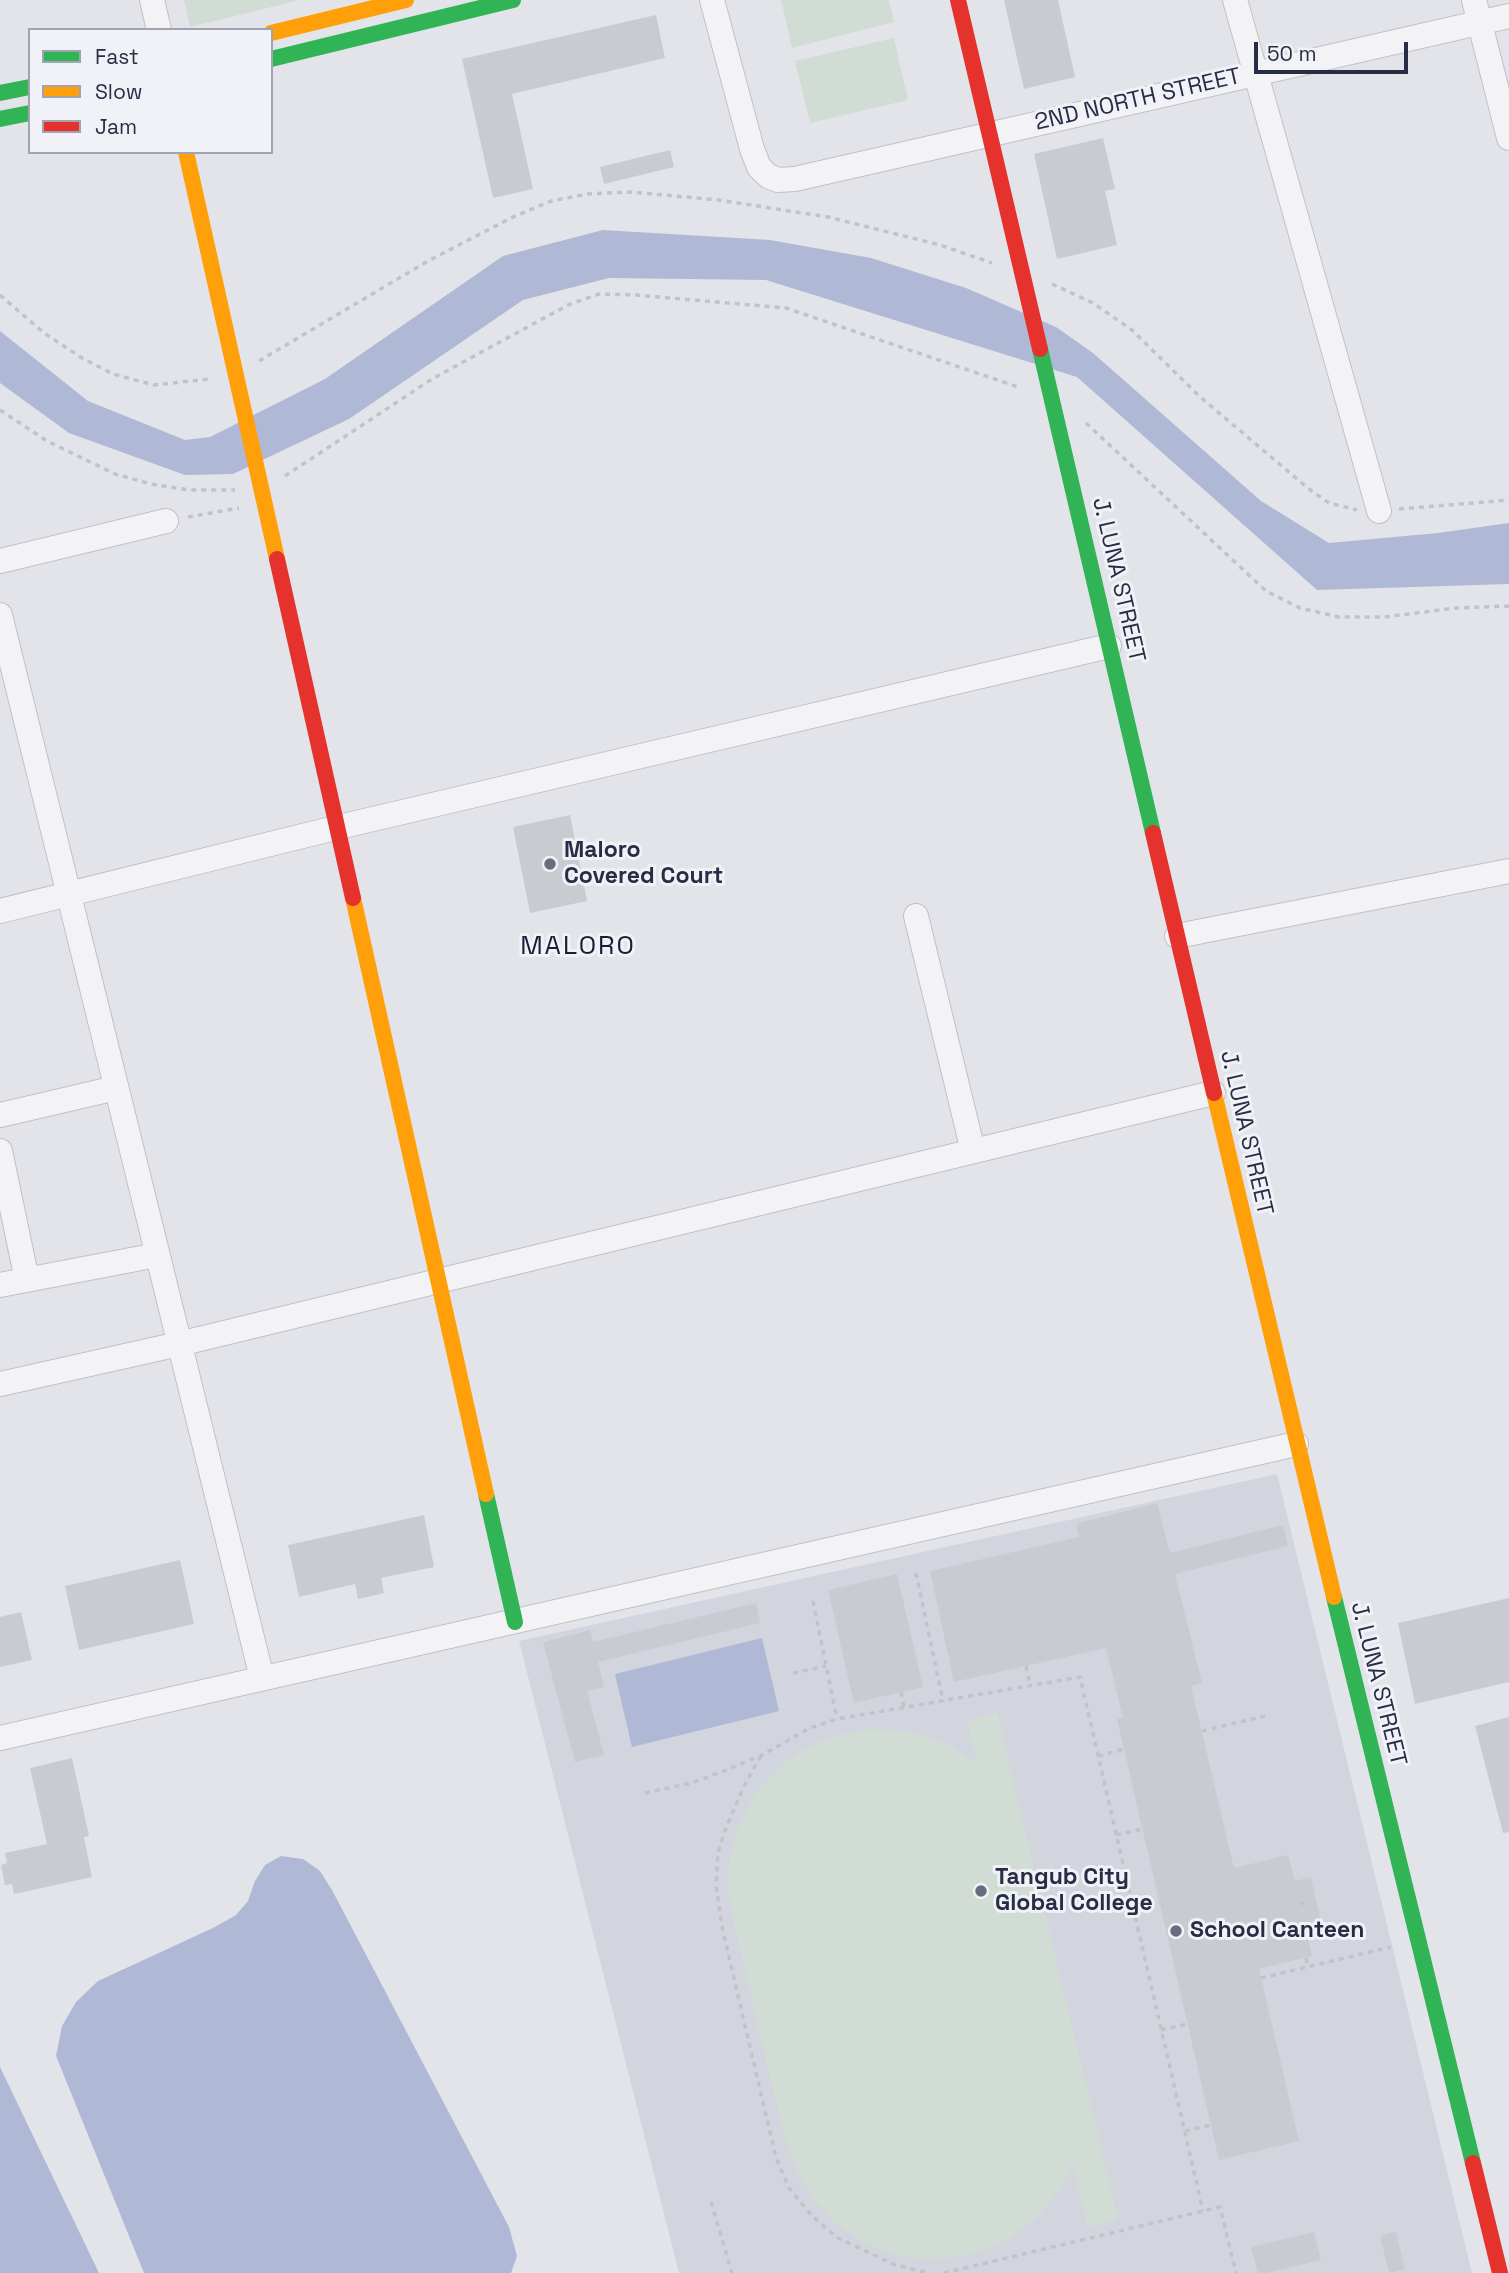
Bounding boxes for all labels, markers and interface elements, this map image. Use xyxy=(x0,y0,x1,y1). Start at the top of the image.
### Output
legend xyxy=(28,28,273,154)
scale bar xyxy=(1257,28,1411,72)
text: 50 m xyxy=(1267,40,1317,67)
text: Fast xyxy=(95,43,139,70)
street label: 2ND NORTH STREET xyxy=(1032,63,1244,137)
text: Slow xyxy=(95,78,143,105)
text: Jam xyxy=(95,113,137,140)
street label: J. LUNA STREET xyxy=(1086,495,1150,665)
place label: Maloro Covered Court xyxy=(564,837,723,891)
marker: Maloro Covered Court xyxy=(542,856,558,872)
district label: MALORO xyxy=(521,931,635,963)
street label: J. LUNA STREET xyxy=(1214,1048,1278,1218)
street label: J. LUNA STREET xyxy=(1344,1599,1412,1769)
place label: Tangub City Global College xyxy=(995,1864,1153,1918)
marker: Tangub City Global College xyxy=(973,1883,989,1899)
place label: School Canteen xyxy=(1190,1917,1364,1945)
marker: School Canteen xyxy=(1168,1923,1184,1939)

